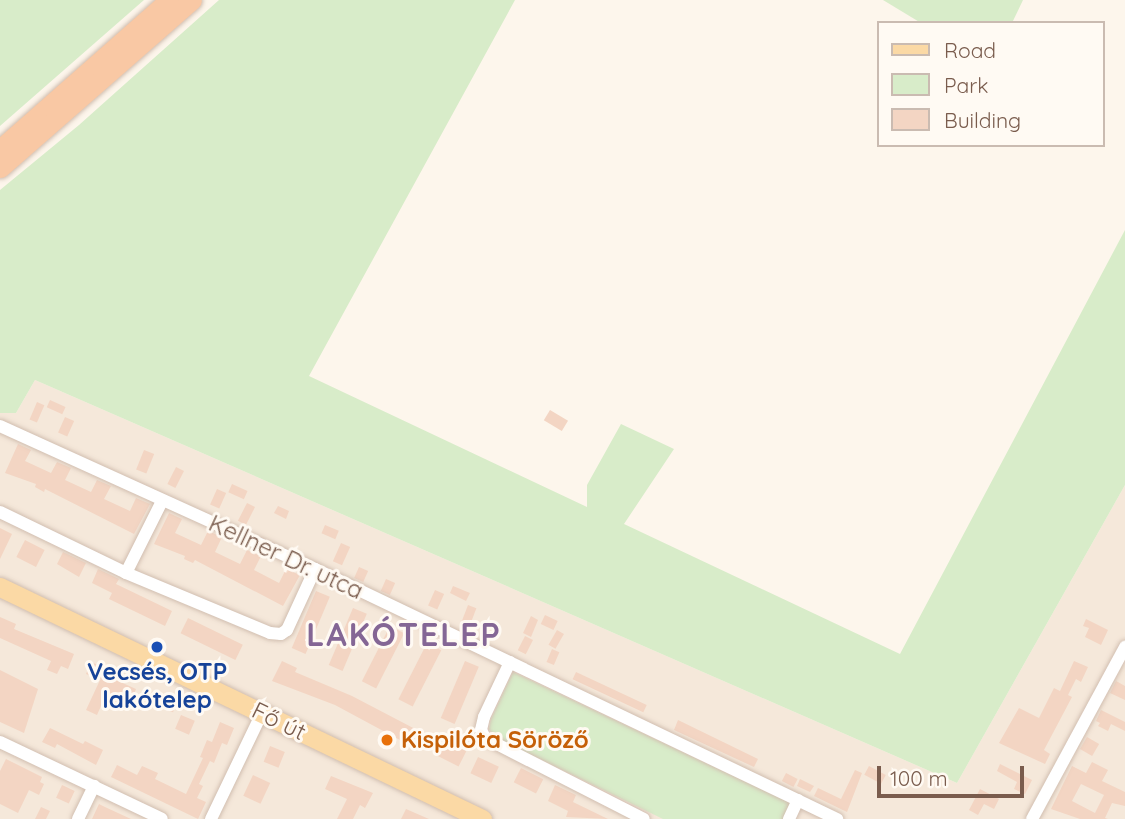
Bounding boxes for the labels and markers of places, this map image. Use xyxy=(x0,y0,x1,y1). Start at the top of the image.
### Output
marker: Vecsés, OTP lakótelep xyxy=(149,639,165,655)
place label: Vecsés, OTP lakótelep xyxy=(87,658,227,714)
place label: Kispilóta Söröző xyxy=(401,726,589,754)
marker: Kispilóta Söröző xyxy=(379,732,395,748)

